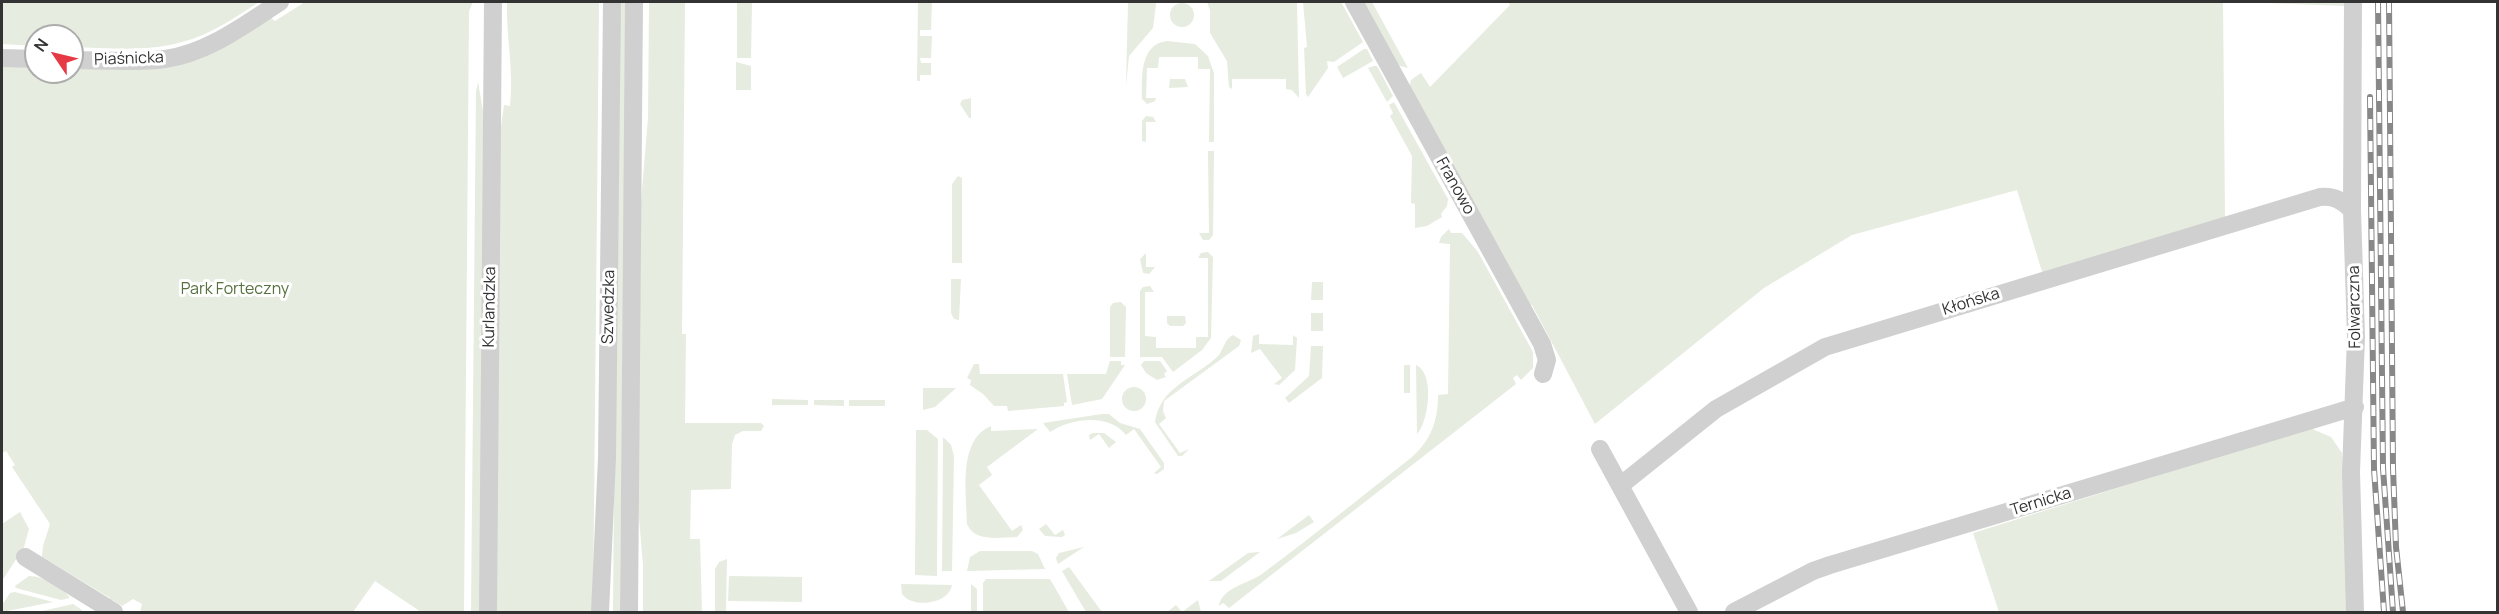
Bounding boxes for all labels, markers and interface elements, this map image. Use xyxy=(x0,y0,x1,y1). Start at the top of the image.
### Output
north arrow xyxy=(24,24,84,84)
text: N xyxy=(29,34,53,56)
street label: Piaśnicka xyxy=(94,48,164,70)
street label: Franowo xyxy=(1431,154,1479,218)
street label: Folwarczna xyxy=(2345,265,2365,349)
street label: Kurlandzka xyxy=(480,266,500,348)
street label: Szwedzka xyxy=(599,270,619,344)
park label: Park Forteczny xyxy=(181,280,289,300)
street label: Kłońska xyxy=(1940,284,2002,320)
street label: Ternicka xyxy=(2008,484,2074,520)

